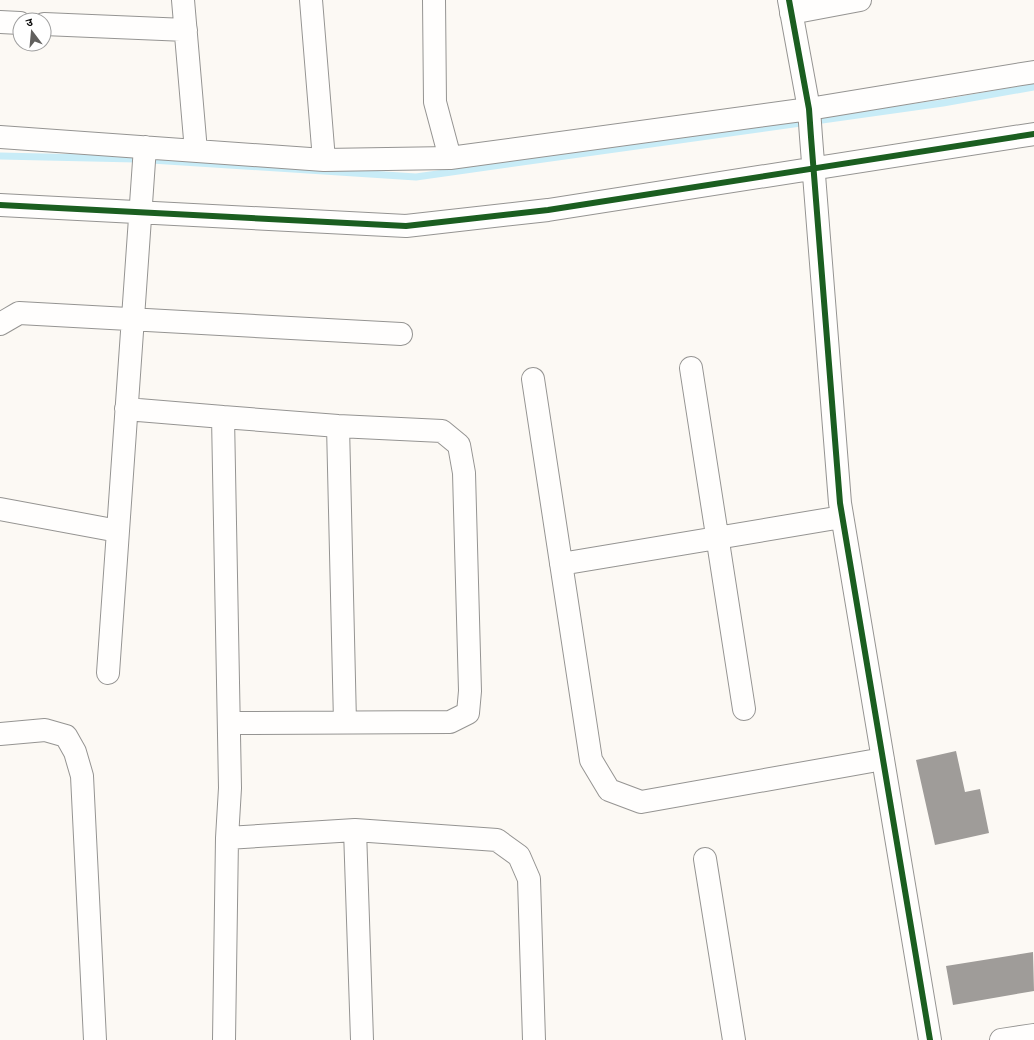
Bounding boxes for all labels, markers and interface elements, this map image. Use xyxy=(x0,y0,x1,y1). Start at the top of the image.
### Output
north arrow xyxy=(12,12,52,52)
text: उ xyxy=(24,16,35,31)

